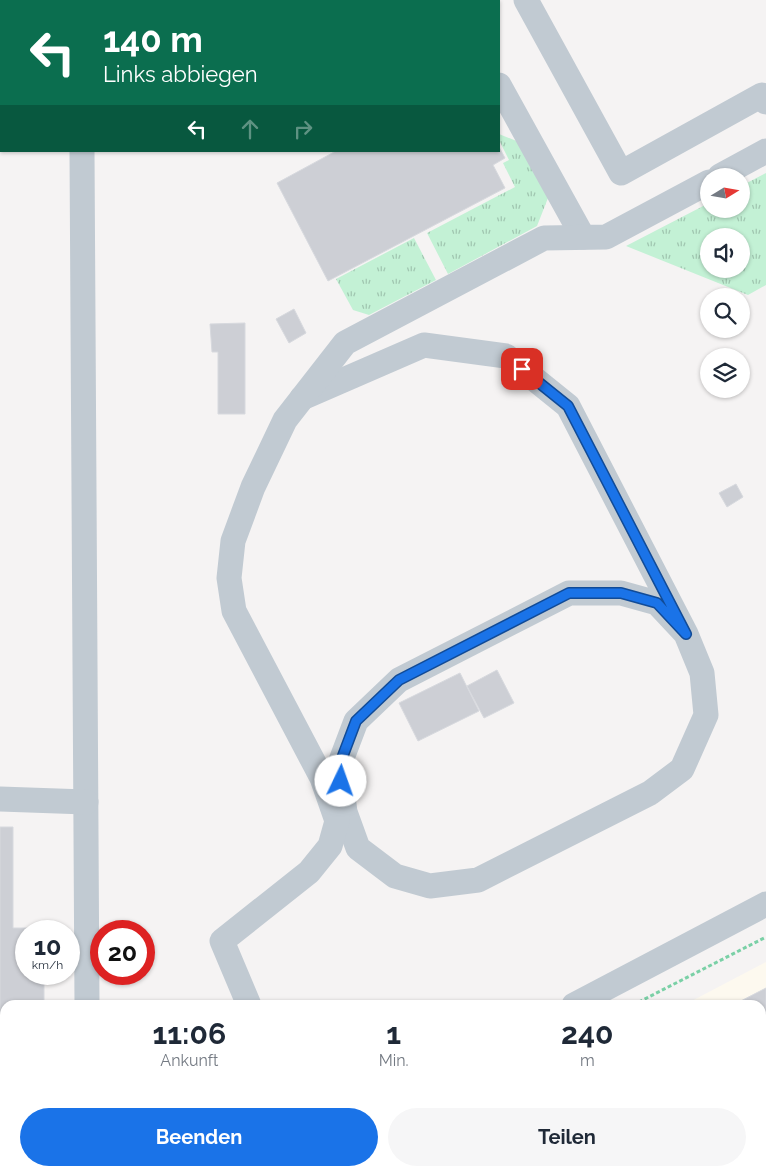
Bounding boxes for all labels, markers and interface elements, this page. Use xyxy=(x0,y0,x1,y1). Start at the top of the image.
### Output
text: 140 m xyxy=(103,19,203,60)
icon: left xyxy=(20,20,85,85)
text: Links abbiegen xyxy=(103,61,258,87)
icon: left xyxy=(183,115,211,143)
icon: ahead xyxy=(236,115,264,143)
icon: right xyxy=(289,115,317,143)
north arrow xyxy=(700,168,750,218)
map controls xyxy=(700,168,750,398)
button: sound xyxy=(700,228,750,278)
button: search xyxy=(700,288,750,338)
pin xyxy=(501,348,543,390)
button: layers xyxy=(700,348,750,398)
icon: arrive xyxy=(508,355,536,383)
position arrow xyxy=(314,754,366,806)
speed limit sign: 20 xyxy=(90,920,155,985)
text: 10 xyxy=(34,931,61,961)
text: km/h xyxy=(32,958,63,972)
text: 11:06 xyxy=(152,1016,226,1051)
text: 1 xyxy=(386,1016,401,1051)
text: 240 xyxy=(561,1016,614,1051)
text: Ankunft xyxy=(160,1051,218,1070)
text: Min. xyxy=(379,1051,409,1070)
text: m xyxy=(580,1051,595,1070)
button: Beenden xyxy=(20,1108,378,1166)
button: Teilen xyxy=(388,1108,746,1166)

